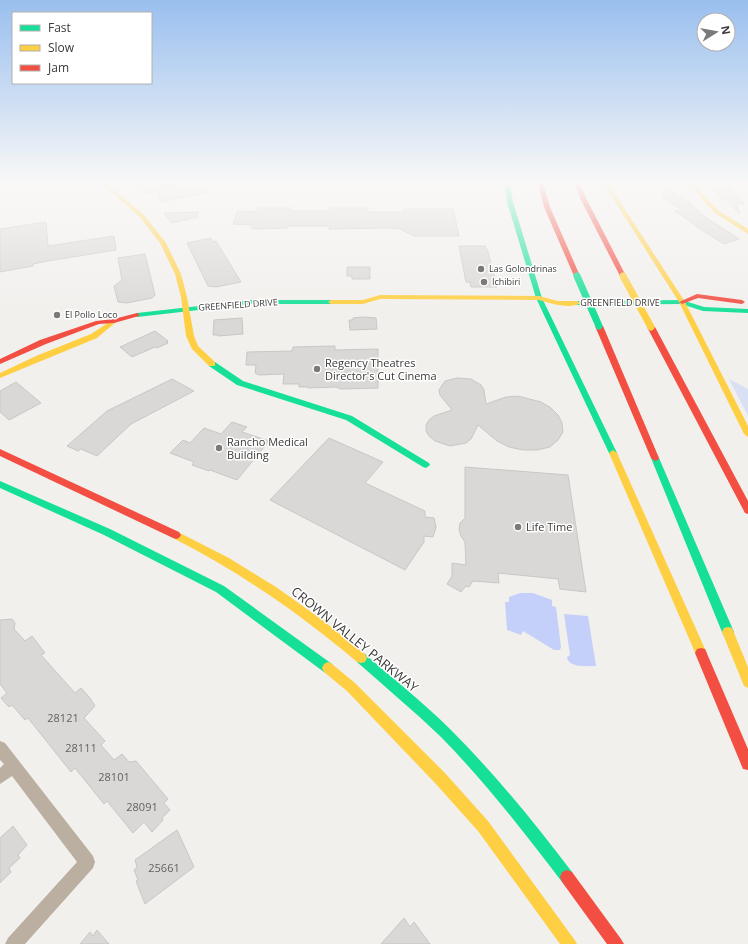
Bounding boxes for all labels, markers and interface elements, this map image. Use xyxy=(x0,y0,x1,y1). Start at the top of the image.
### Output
legend xyxy=(12,12,152,84)
north arrow xyxy=(696,12,736,52)
text: Fast xyxy=(48,19,71,36)
text: N xyxy=(718,24,735,36)
text: Slow xyxy=(48,39,75,56)
text: Jam xyxy=(47,59,69,76)
place label: Las Golondrinas xyxy=(489,262,557,275)
marker: Las Golondrinas xyxy=(476,264,486,274)
place label: Ichibiri xyxy=(492,275,520,288)
marker: Ichibiri xyxy=(479,277,489,287)
street label: GREENFIELD DRIVE xyxy=(198,295,278,314)
street label: GREENFIELD DRIVE xyxy=(580,296,660,309)
place label: El Pollo Loco xyxy=(65,308,118,321)
marker: El Pollo Loco xyxy=(52,310,62,320)
place label: Regency Theatres Director's Cut Cinema xyxy=(325,355,437,383)
marker: Regency Theatres Director's Cut Cinema xyxy=(312,364,322,374)
place label: Rancho Medical Building xyxy=(227,434,308,462)
marker: Rancho Medical Building xyxy=(214,443,224,453)
place label: Life Time xyxy=(526,519,572,534)
marker: Life Time xyxy=(513,522,523,532)
street label: CROWN VALLEY PARKWAY xyxy=(288,582,423,696)
house number: 28121 xyxy=(47,710,79,725)
house number: 28111 xyxy=(65,740,97,755)
house number: 28101 xyxy=(98,769,130,784)
house number: 28091 xyxy=(126,799,158,814)
house number: 25661 xyxy=(148,860,180,875)

